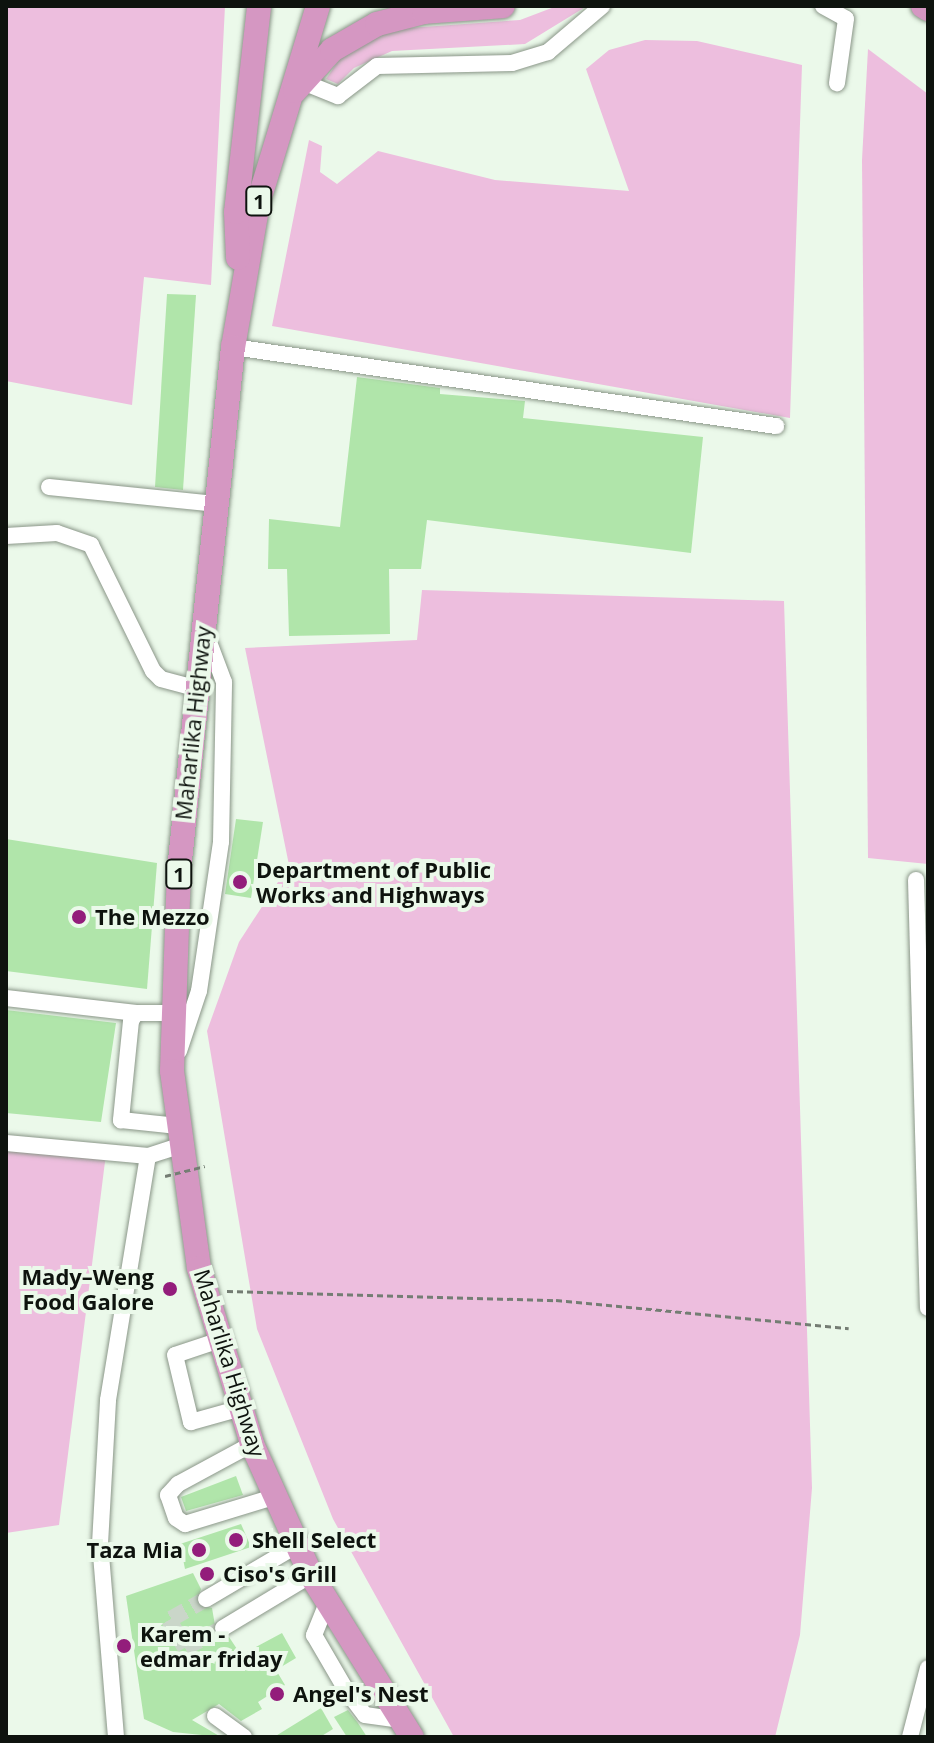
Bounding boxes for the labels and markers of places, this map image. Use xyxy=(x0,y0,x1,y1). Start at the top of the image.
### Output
place label: Department of Public Works and Highways xyxy=(256,856,491,908)
marker: Department of Public Works and Highways xyxy=(231,873,249,891)
place label: The Mezzo xyxy=(95,904,210,930)
marker: The Mezzo xyxy=(70,908,88,926)
place label: Mady–Weng Food Galore xyxy=(21,1263,154,1314)
marker: Mady–Weng Food Galore xyxy=(161,1280,179,1298)
place label: Shell Select xyxy=(252,1527,376,1553)
marker: Shell Select xyxy=(227,1531,245,1549)
place label: Taza Mia xyxy=(86,1537,183,1563)
marker: Taza Mia xyxy=(190,1541,208,1559)
place label: Ciso's Grill xyxy=(223,1561,337,1587)
marker: Ciso's Grill xyxy=(198,1565,216,1583)
place label: Karem - edmar friday xyxy=(140,1620,282,1672)
marker: Karem - edmar friday xyxy=(115,1637,133,1655)
place label: Angel's Nest xyxy=(293,1681,429,1707)
marker: Angel's Nest xyxy=(268,1685,286,1703)

